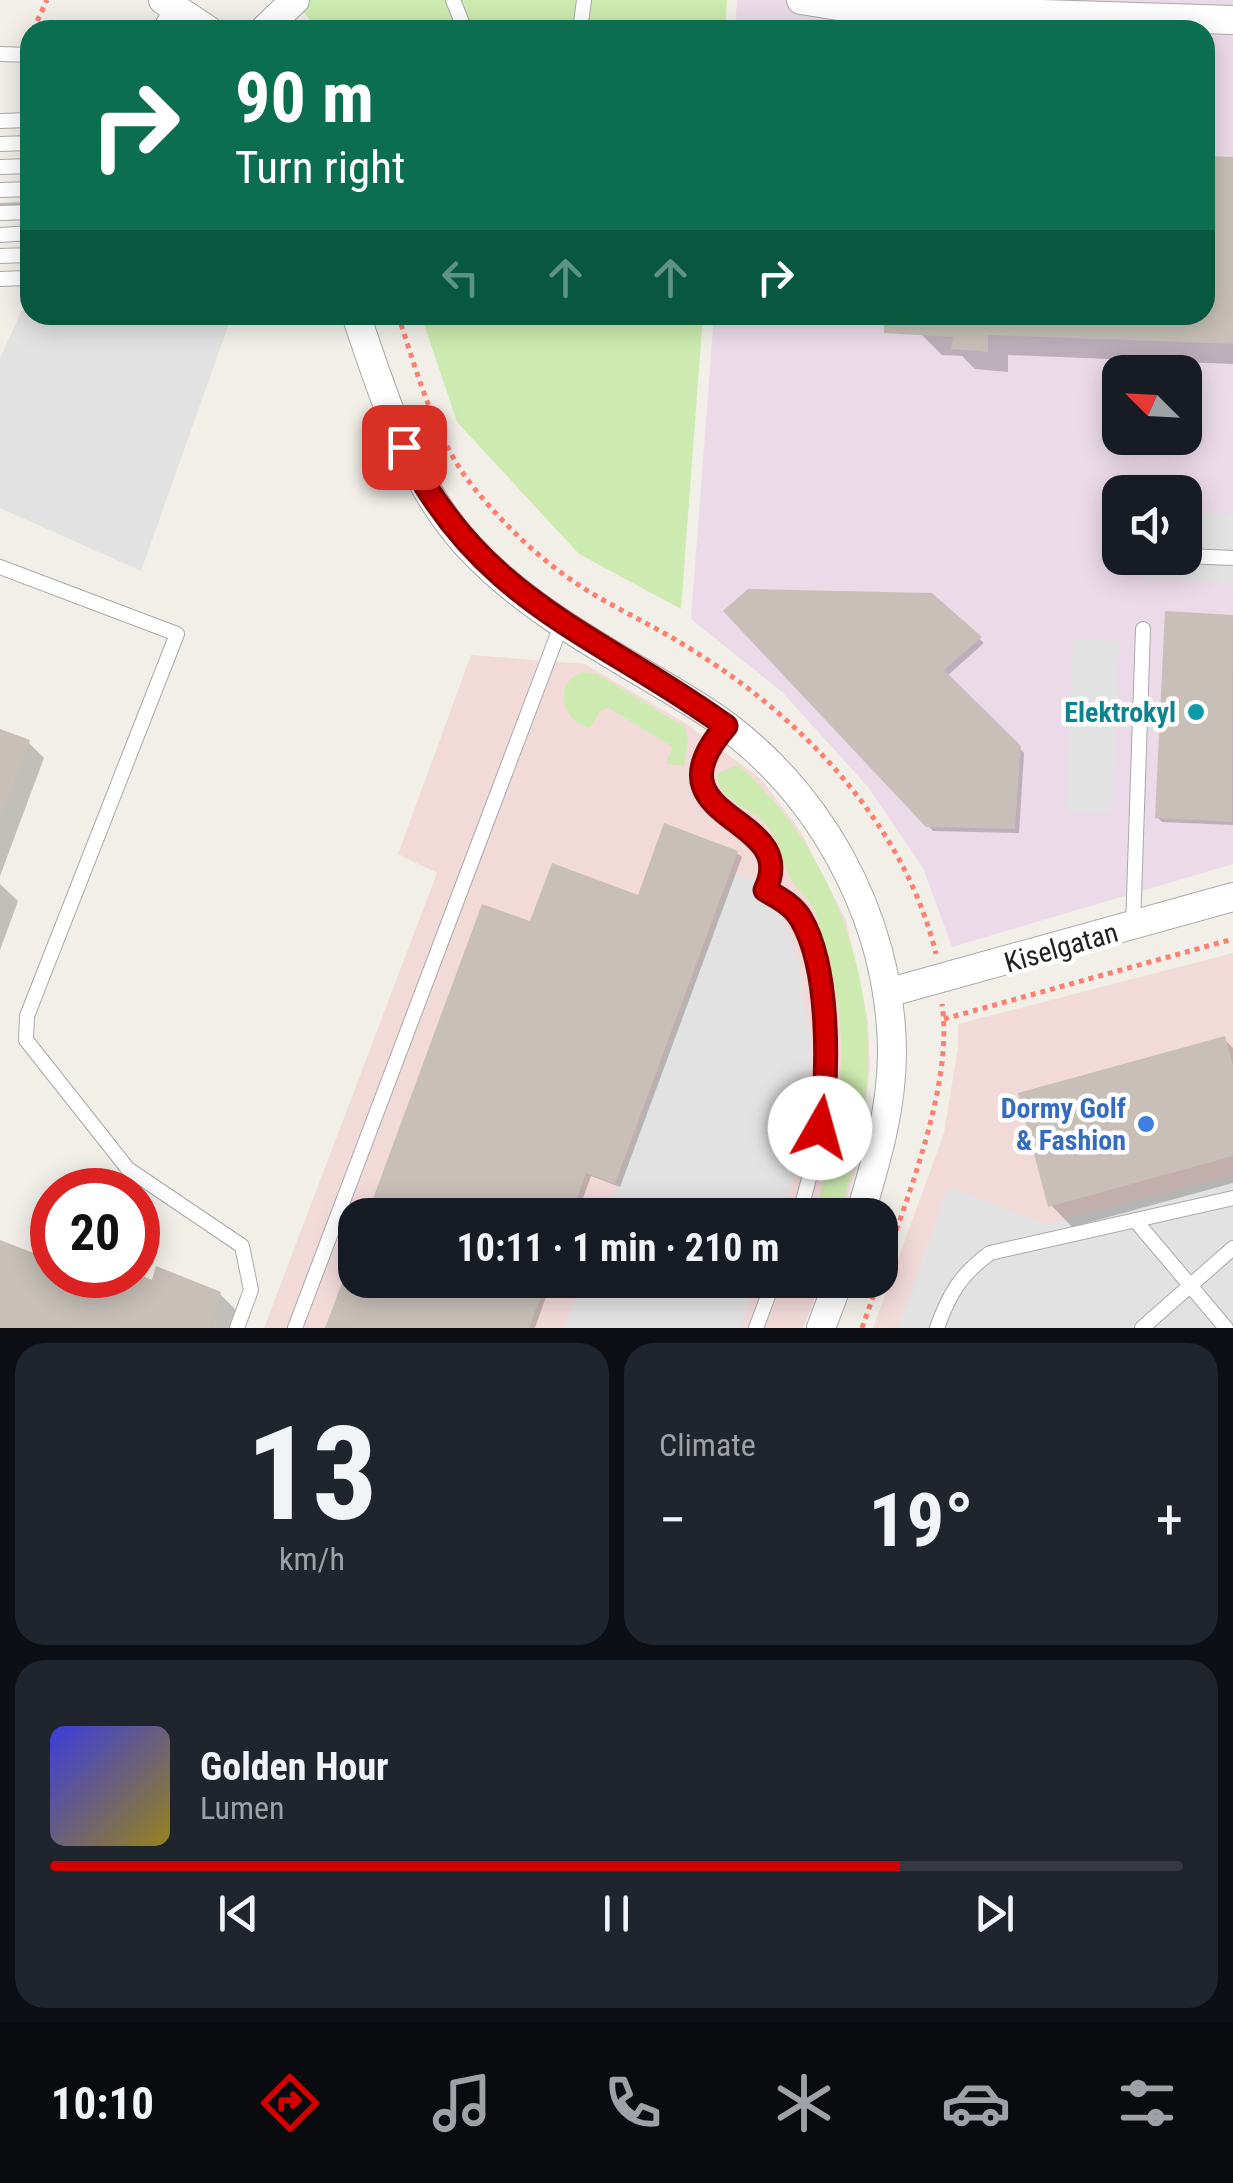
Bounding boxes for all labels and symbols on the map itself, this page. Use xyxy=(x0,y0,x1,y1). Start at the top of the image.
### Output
north arrow xyxy=(1102,355,1202,455)
pin xyxy=(362,405,447,490)
place label: Elektrokyl xyxy=(1064,696,1176,729)
marker: Elektrokyl xyxy=(1185,701,1207,723)
street label: Kiselgatan xyxy=(1001,916,1122,979)
position arrow xyxy=(768,1076,872,1180)
place label: Dormy Golf & Fashion xyxy=(1001,1092,1126,1157)
marker: Dormy Golf & Fashion xyxy=(1135,1113,1157,1135)
speed limit sign: 20 xyxy=(30,1168,160,1298)

